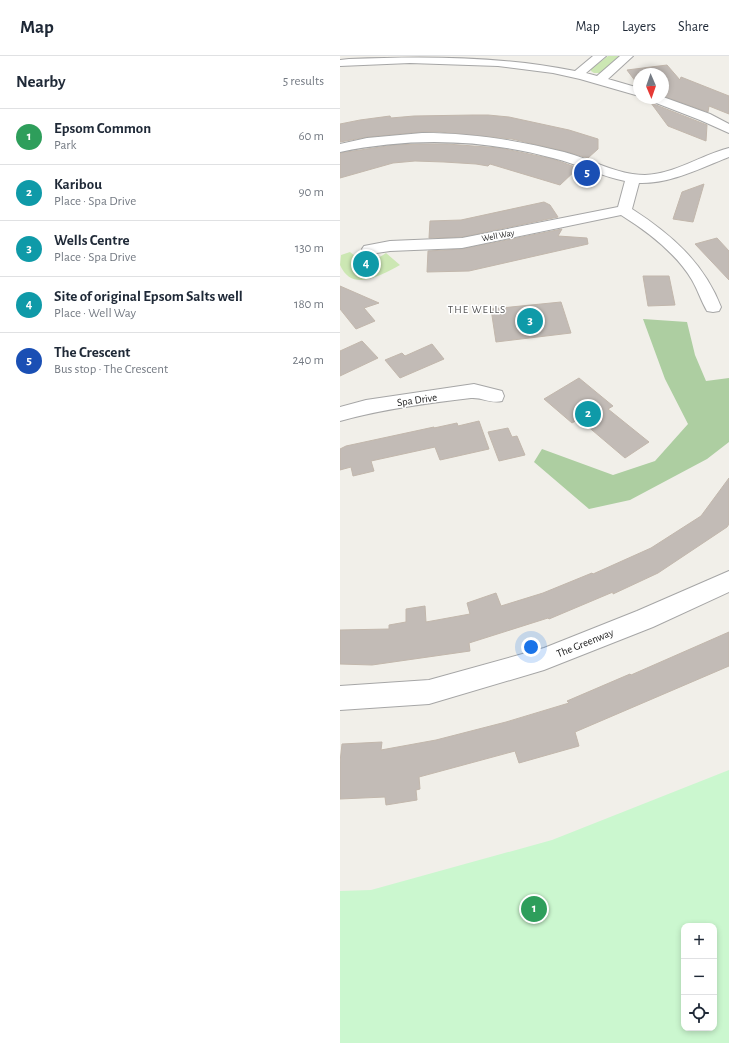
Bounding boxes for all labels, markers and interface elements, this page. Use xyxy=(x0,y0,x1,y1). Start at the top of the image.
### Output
text: Map xyxy=(20,18,54,37)
text: Map xyxy=(575,20,600,34)
text: Layers xyxy=(622,20,656,34)
text: Share xyxy=(678,20,709,34)
north arrow xyxy=(633,68,669,104)
text: Nearby xyxy=(16,73,66,90)
text: 5 results xyxy=(283,75,324,88)
text: Epsom Common xyxy=(54,121,151,136)
text: 1 xyxy=(27,130,31,143)
text: 60 m xyxy=(298,130,324,143)
text: Park xyxy=(54,139,76,152)
pin: 5 xyxy=(574,158,600,188)
text: Karibou xyxy=(54,177,102,192)
text: 2 xyxy=(26,186,32,199)
text: 90 m xyxy=(298,186,324,199)
text: Place · Spa Drive xyxy=(54,195,136,208)
street label: Well Way xyxy=(481,228,515,244)
text: Wells Centre xyxy=(54,233,130,248)
text: 3 xyxy=(26,242,32,255)
text: 130 m xyxy=(295,242,324,255)
pin: 4 xyxy=(353,249,379,279)
text: Place · Spa Drive xyxy=(54,251,136,264)
text: Site of original Epsom Salts well xyxy=(54,289,243,304)
text: 4 xyxy=(26,298,32,311)
text: 180 m xyxy=(294,298,324,311)
district label: THE WELLS xyxy=(448,304,506,315)
pin: 3 xyxy=(517,306,543,336)
text: Place · Well Way xyxy=(54,307,136,320)
text: The Crescent xyxy=(54,345,130,360)
text: 5 xyxy=(26,354,32,367)
text: 240 m xyxy=(292,354,324,367)
text: Bus stop · The Crescent xyxy=(54,363,168,376)
street label: Spa Drive xyxy=(396,392,438,408)
pin: 2 xyxy=(575,399,601,429)
street label: The Greenway xyxy=(555,626,615,659)
your location xyxy=(521,637,541,657)
pin: 1 xyxy=(521,894,547,924)
map controls xyxy=(681,923,717,1031)
button: + xyxy=(681,923,717,959)
button: − xyxy=(681,959,717,995)
button: locate xyxy=(681,995,717,1031)

